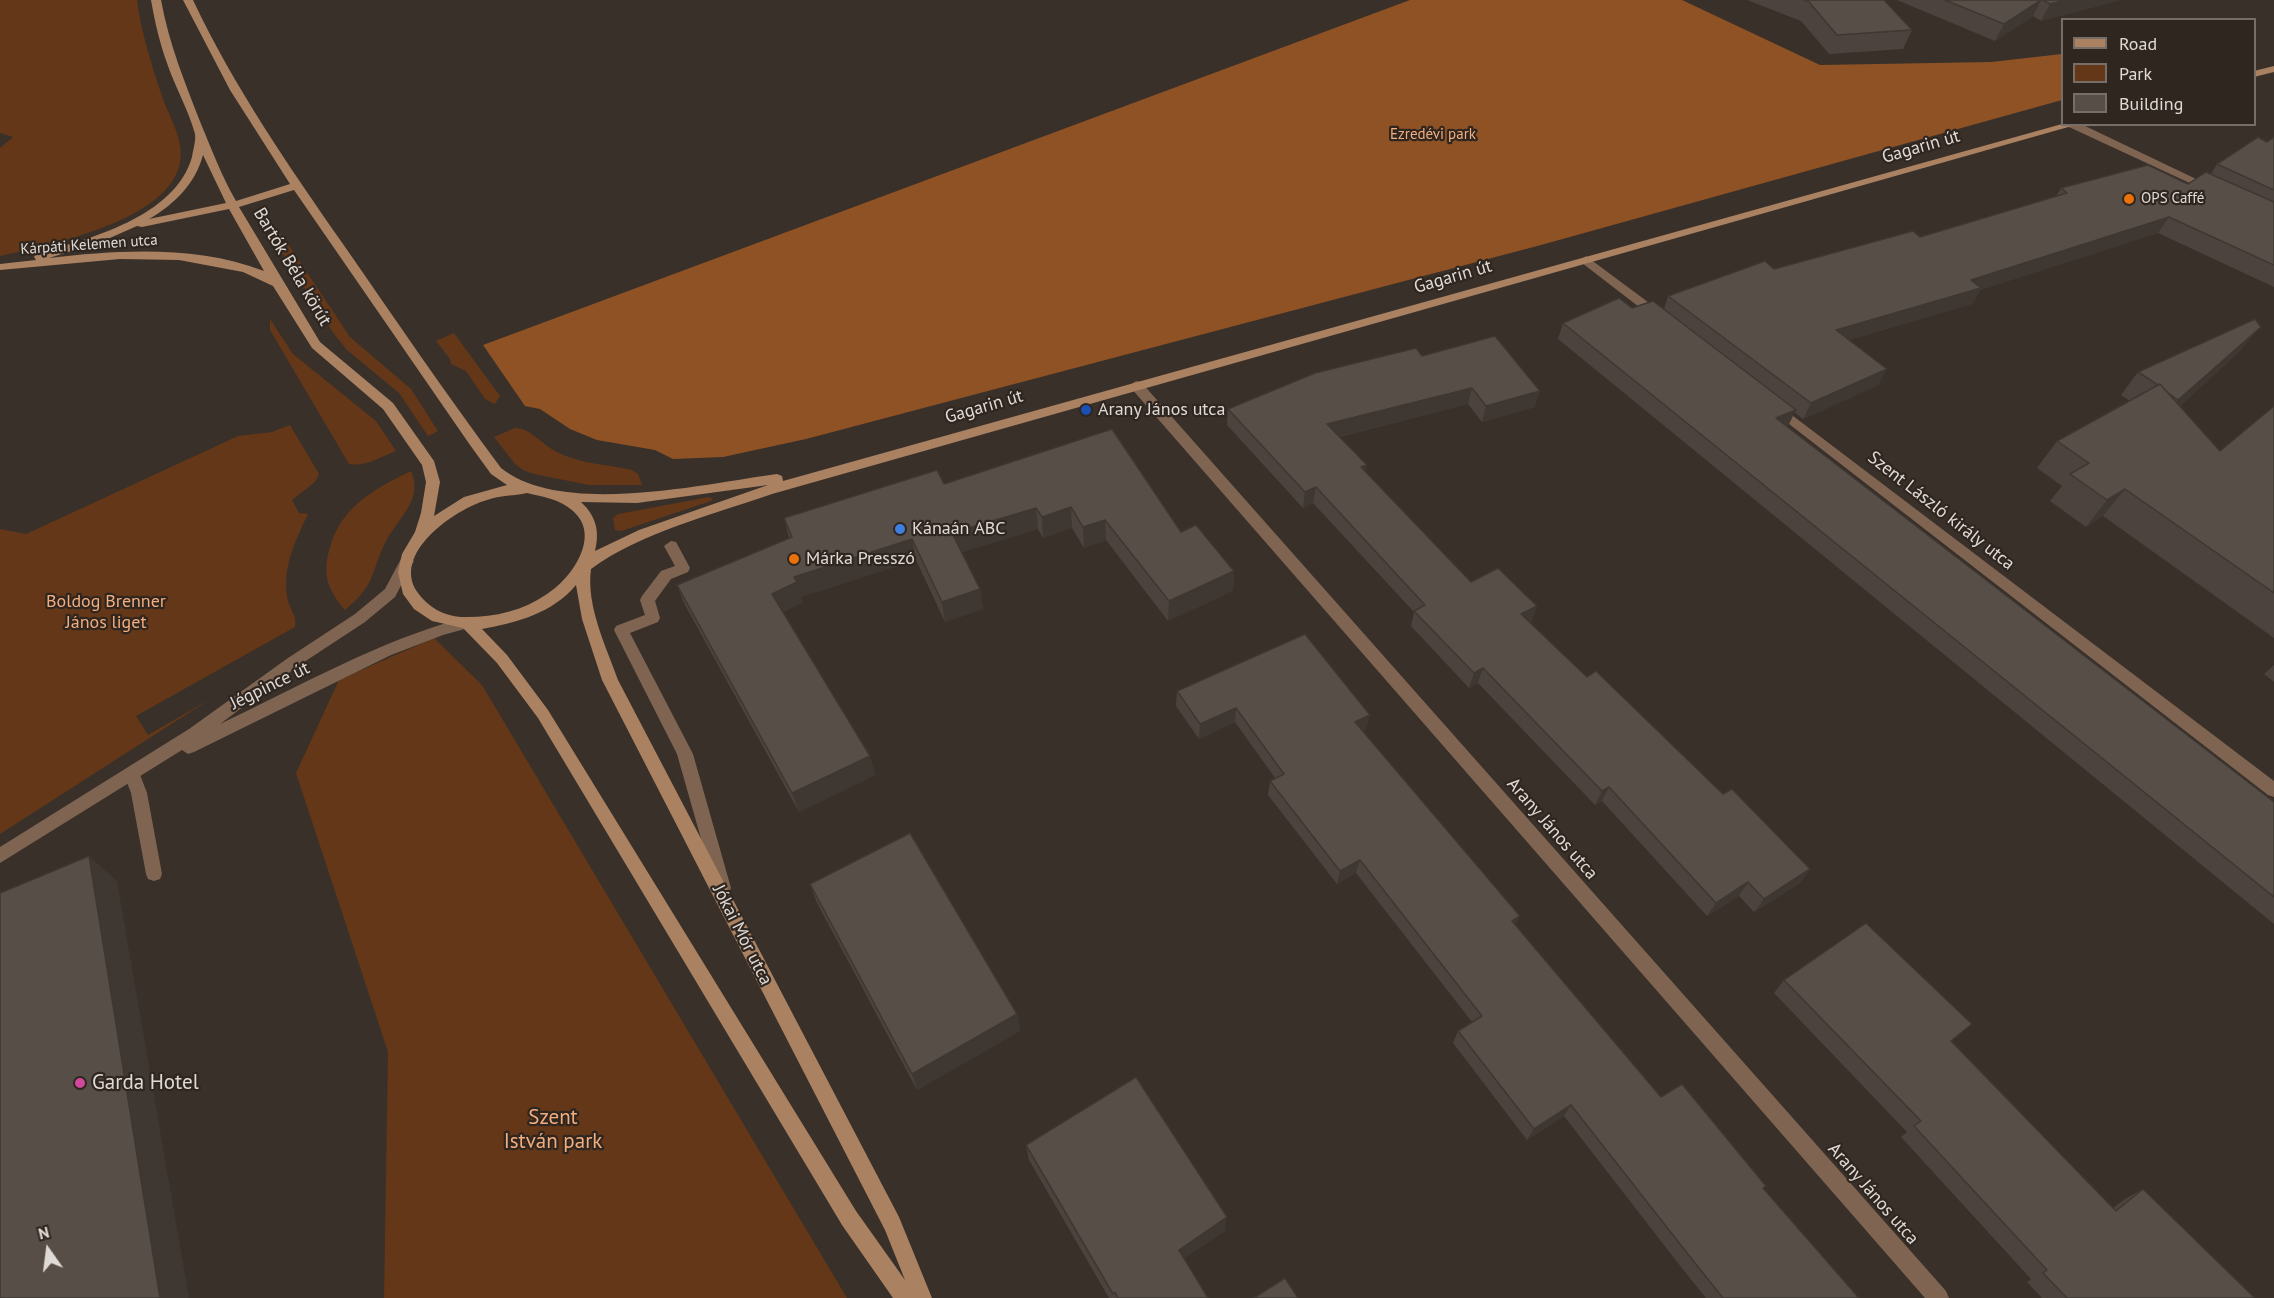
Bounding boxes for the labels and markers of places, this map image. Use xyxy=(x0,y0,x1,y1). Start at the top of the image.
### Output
place label: OPS Caffé xyxy=(2141,190,2204,208)
marker: OPS Caffé xyxy=(2122,192,2136,206)
place label: Arany János utca xyxy=(1098,399,1225,421)
marker: Arany János utca xyxy=(1079,403,1093,417)
place label: Kánaán ABC xyxy=(912,518,1006,540)
marker: Kánaán ABC xyxy=(893,522,907,536)
place label: Márka Presszó xyxy=(806,548,915,570)
marker: Márka Presszó xyxy=(787,552,801,566)
place label: Garda Hotel xyxy=(92,1070,199,1096)
marker: Garda Hotel xyxy=(73,1076,87,1090)

